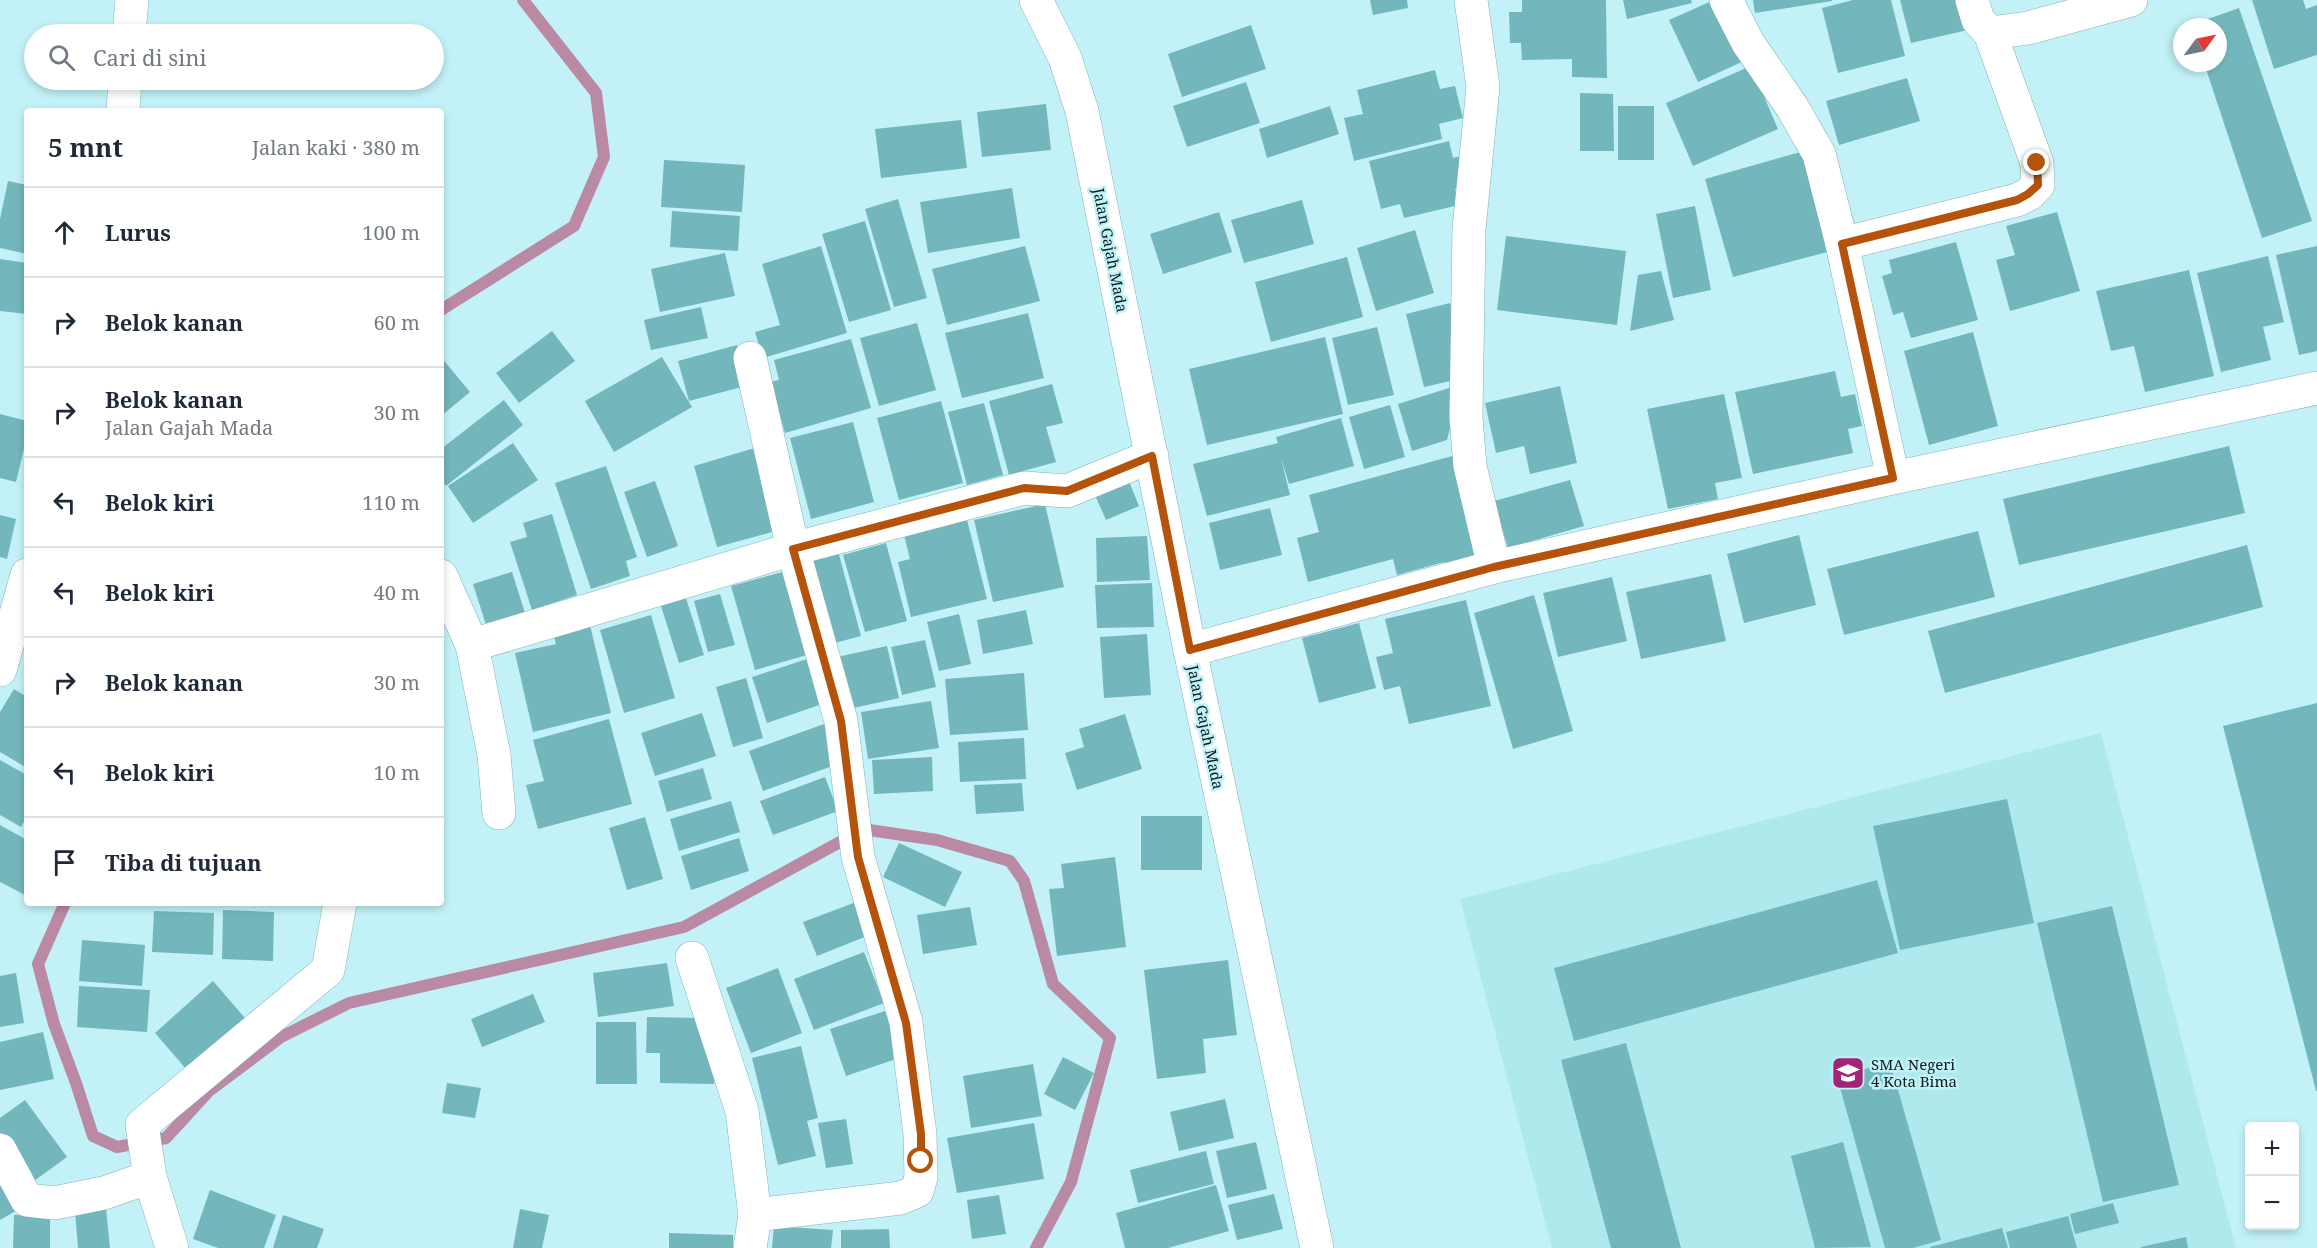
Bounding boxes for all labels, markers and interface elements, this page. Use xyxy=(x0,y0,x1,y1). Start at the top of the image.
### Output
north arrow xyxy=(2173,18,2227,72)
search box xyxy=(24,24,444,90)
icon: search xyxy=(45,41,78,74)
text: Cari di sini xyxy=(93,42,206,72)
text: 5 mnt xyxy=(48,129,123,165)
text: Jalan kaki · 380 m xyxy=(252,134,420,161)
route end xyxy=(2023,149,2049,175)
street label: Jalan Gajah Mada xyxy=(1089,185,1133,314)
icon: ahead xyxy=(48,216,81,249)
text: Lurus xyxy=(105,217,171,247)
text: 100 m xyxy=(362,219,420,246)
icon: right xyxy=(48,306,81,339)
text: Belok kanan xyxy=(105,307,243,337)
text: 60 m xyxy=(374,309,420,336)
text: Belok kanan xyxy=(105,384,243,414)
icon: right xyxy=(48,396,81,429)
text: 30 m xyxy=(374,399,420,426)
text: Jalan Gajah Mada xyxy=(105,414,273,441)
icon: left xyxy=(48,486,81,519)
text: Belok kiri xyxy=(105,487,214,517)
text: 110 m xyxy=(362,489,420,516)
icon: left xyxy=(48,576,81,609)
text: Belok kiri xyxy=(105,577,214,607)
text: 40 m xyxy=(374,579,420,606)
street label: Jalan Gajah Mada xyxy=(1183,662,1229,791)
icon: right xyxy=(48,666,81,699)
text: Belok kanan xyxy=(105,667,243,697)
text: 30 m xyxy=(374,669,420,696)
icon: left xyxy=(48,756,81,789)
text: Belok kiri xyxy=(105,757,214,787)
text: 10 m xyxy=(374,759,420,786)
icon: arrive xyxy=(48,846,81,879)
text: Tiba di tujuan xyxy=(105,847,262,877)
place label: SMA Negeri 4 Kota Bima xyxy=(1871,1054,1957,1091)
school or university icon: SMA Negeri 4 Kota Bima xyxy=(1830,1055,1866,1091)
map controls xyxy=(2245,1122,2299,1230)
button: + xyxy=(2245,1122,2299,1176)
route start xyxy=(907,1147,933,1173)
button: − xyxy=(2245,1176,2299,1230)

